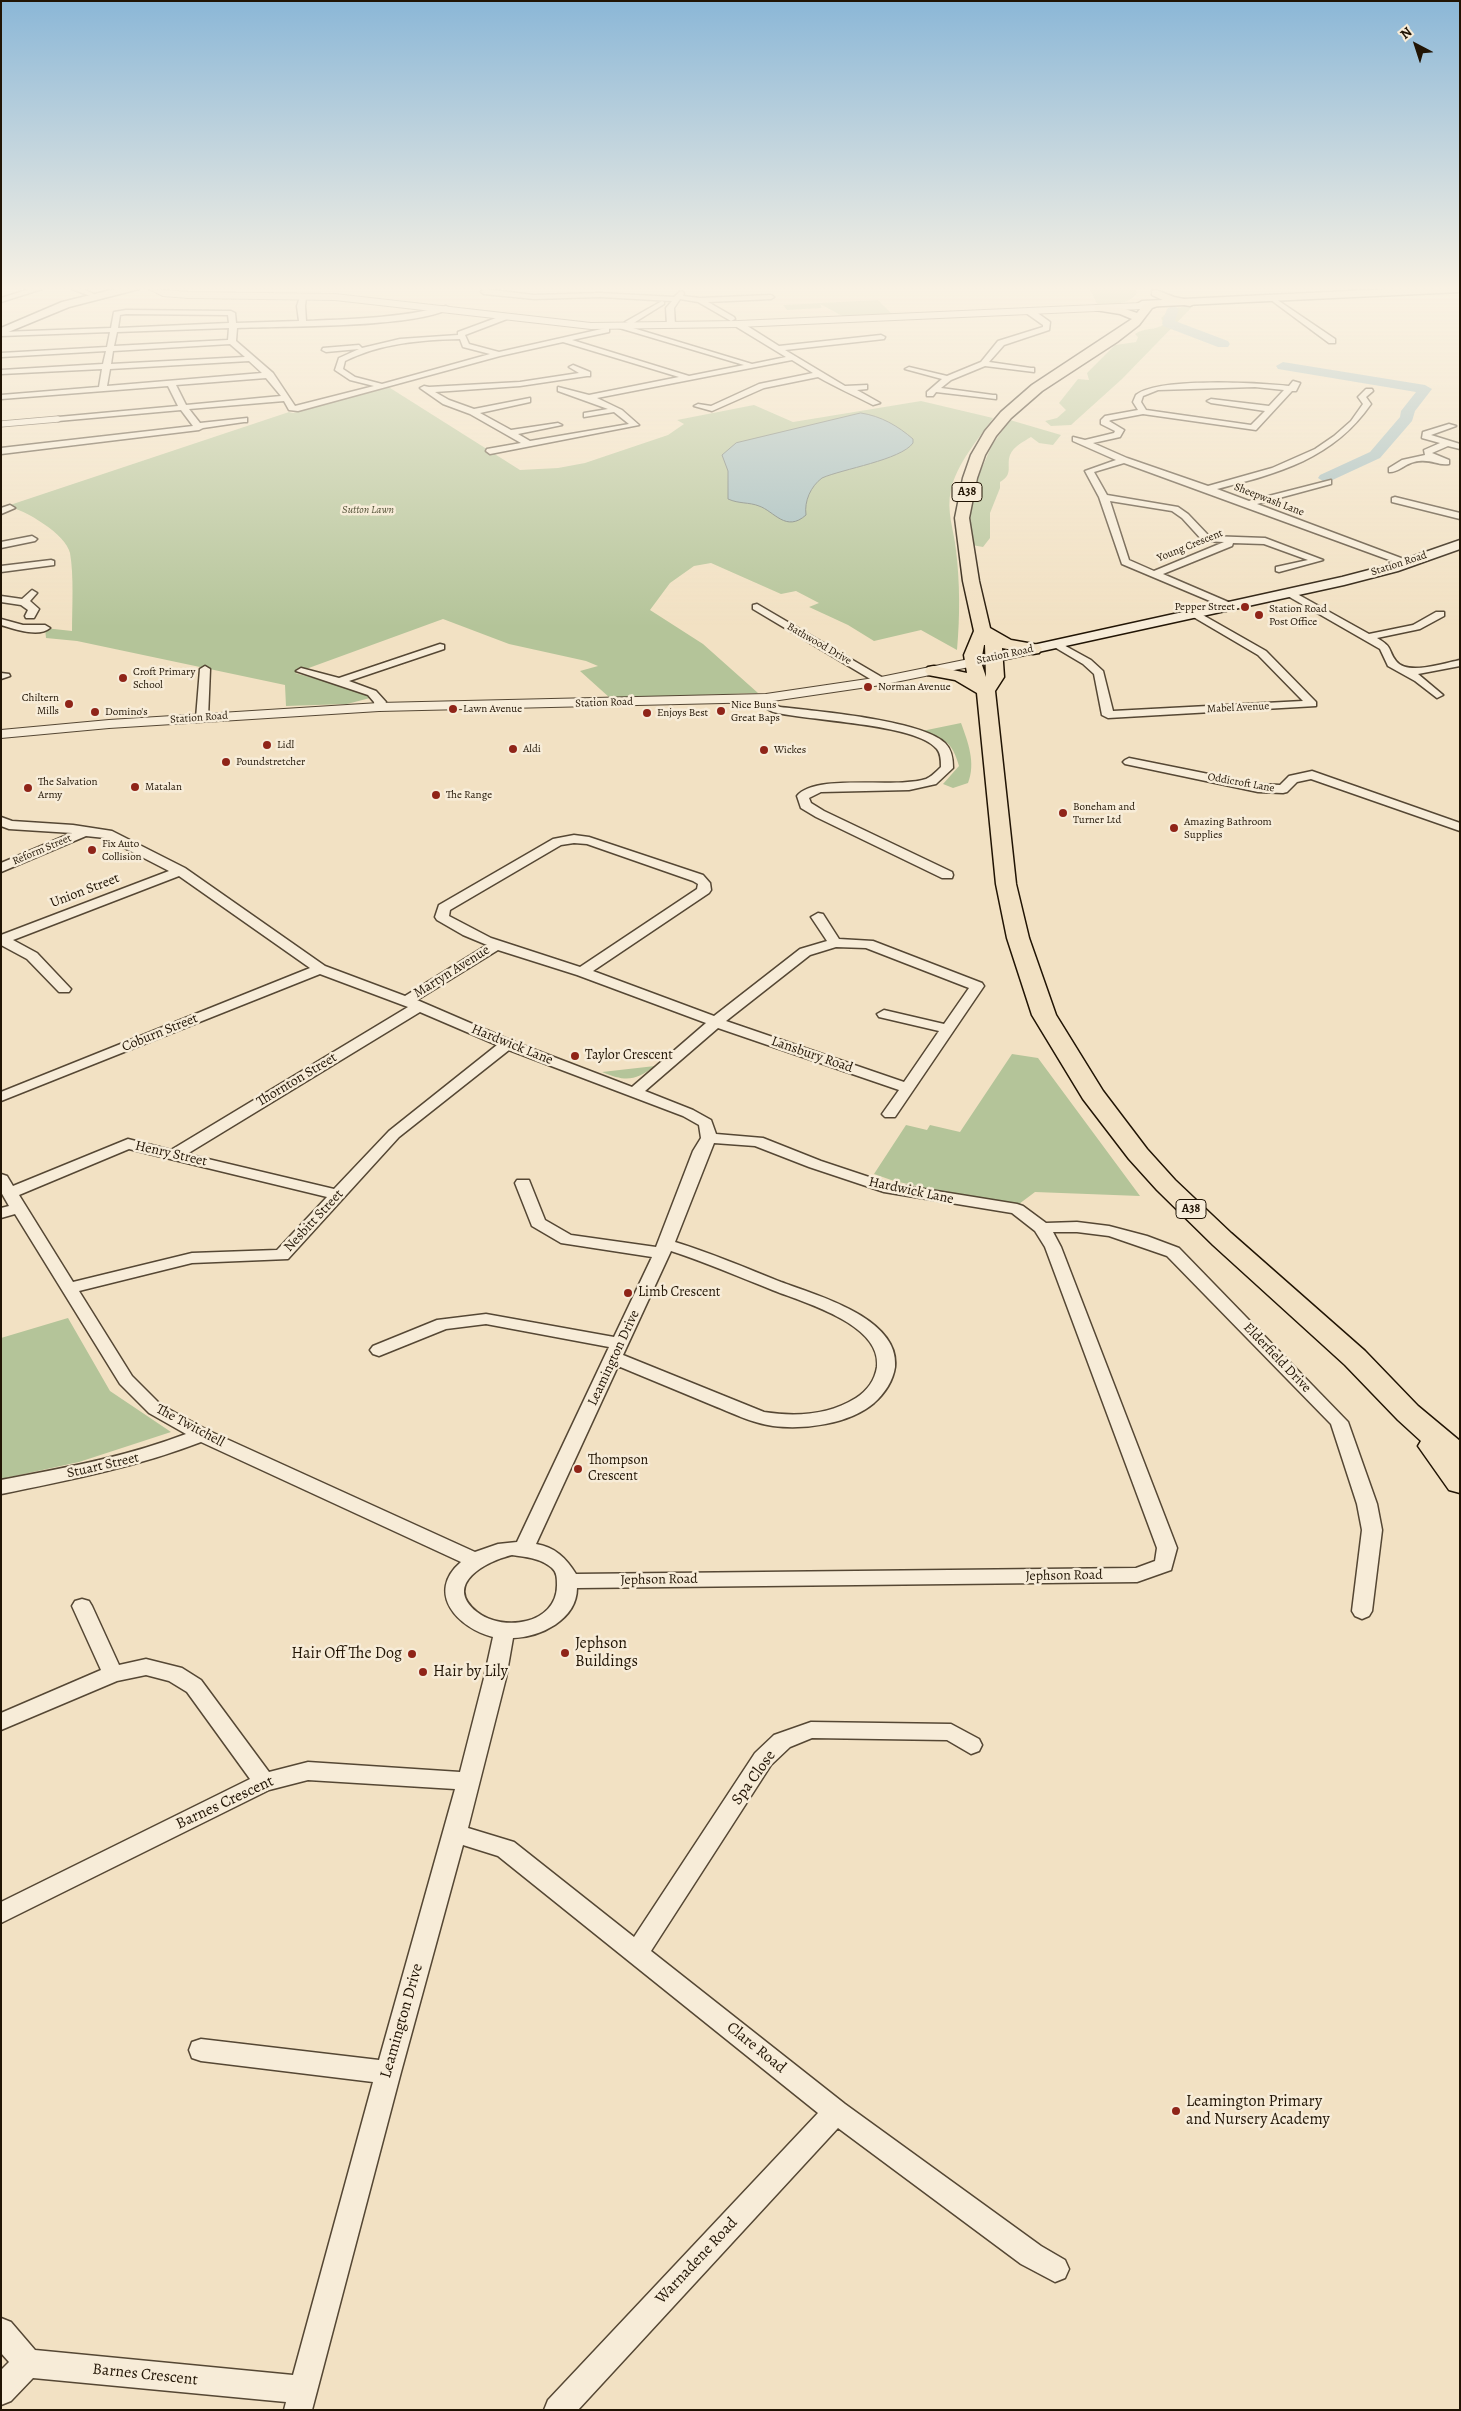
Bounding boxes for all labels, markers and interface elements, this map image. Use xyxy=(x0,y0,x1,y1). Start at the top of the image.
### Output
north arrow xyxy=(1391,20,1441,70)
text: N xyxy=(1396,23,1416,44)
street label: Sheepwash Lane xyxy=(1232,481,1306,519)
road number: A38 xyxy=(952,482,982,502)
park label: Sutton Lawn xyxy=(342,503,394,517)
street label: Young Crescent xyxy=(1155,527,1225,565)
street label: Station Road xyxy=(1369,549,1429,579)
place label: Pepper Street xyxy=(1175,600,1235,614)
marker: Pepper Street xyxy=(1239,601,1251,613)
place label: Station Road Post Office xyxy=(1269,602,1327,628)
marker: Station Road Post Office xyxy=(1253,609,1265,621)
street label: Bathwood Drive xyxy=(784,620,854,668)
street label: Station Road xyxy=(975,643,1035,667)
place label: Croft Primary School xyxy=(133,665,195,691)
marker: Croft Primary School xyxy=(117,672,129,684)
place label: Norman Avenue xyxy=(878,680,951,694)
marker: Norman Avenue xyxy=(862,681,874,693)
place label: Chiltern Mills xyxy=(22,691,59,717)
street label: Station Road xyxy=(575,695,633,711)
marker: Chiltern Mills xyxy=(63,698,75,710)
place label: Nice Buns Great Baps xyxy=(731,698,780,724)
street label: Mabel Avenue xyxy=(1206,700,1270,716)
place label: Lawn Avenue xyxy=(463,702,522,716)
marker: Lawn Avenue xyxy=(447,703,459,715)
place label: Domino's xyxy=(105,705,148,719)
marker: Nice Buns Great Baps xyxy=(715,705,727,717)
marker: Domino's xyxy=(89,706,101,718)
place label: Enjoys Best xyxy=(657,706,708,720)
marker: Enjoys Best xyxy=(641,707,653,719)
street label: Station Road xyxy=(170,709,228,727)
place label: Lidl xyxy=(277,738,294,752)
marker: Lidl xyxy=(261,739,273,751)
place label: Aldi xyxy=(523,742,541,756)
marker: Aldi xyxy=(507,743,519,755)
place label: Wickes xyxy=(774,743,806,757)
marker: Wickes xyxy=(758,744,770,756)
place label: Poundstretcher xyxy=(236,755,305,769)
marker: Poundstretcher xyxy=(220,756,232,768)
street label: Oddicroft Lane xyxy=(1206,771,1276,795)
place label: The Salvation Army xyxy=(38,775,97,801)
place label: Matalan xyxy=(145,780,182,794)
marker: Matalan xyxy=(129,781,141,793)
marker: The Salvation Army xyxy=(22,782,34,794)
place label: The Range xyxy=(446,788,492,802)
marker: The Range xyxy=(430,789,442,801)
place label: Boneham and Turner Ltd xyxy=(1073,800,1135,826)
marker: Boneham and Turner Ltd xyxy=(1057,807,1069,819)
place label: Amazing Bathroom Supplies xyxy=(1184,815,1272,841)
marker: Amazing Bathroom Supplies xyxy=(1168,822,1180,834)
street label: Reform Street xyxy=(11,832,73,868)
place label: Fix Auto Collision xyxy=(102,837,142,863)
marker: Fix Auto Collision xyxy=(86,844,98,856)
street label: Union Street xyxy=(48,870,122,912)
street label: Martyn Avenue xyxy=(411,942,493,1002)
street label: Coburn Street xyxy=(120,1010,200,1056)
street label: Hardwick Lane xyxy=(469,1021,555,1069)
street label: Lansbury Road xyxy=(769,1033,855,1077)
place label: Taylor Crescent xyxy=(585,1048,673,1064)
street label: Thornton Street xyxy=(254,1050,340,1110)
marker: Taylor Crescent xyxy=(569,1050,581,1062)
street label: Henry Street xyxy=(133,1138,209,1170)
street label: Hardwick Lane xyxy=(867,1174,955,1208)
street label: Nesbitt Street xyxy=(281,1186,347,1256)
road number: A38 xyxy=(1176,1200,1206,1218)
place label: Limb Crescent xyxy=(638,1285,720,1301)
marker: Limb Crescent xyxy=(622,1287,634,1299)
street label: Leamington Drive xyxy=(584,1307,644,1409)
street label: Elderfield Drive xyxy=(1240,1320,1314,1396)
street label: The Twitchell xyxy=(153,1401,227,1451)
street label: Stuart Street xyxy=(65,1450,141,1482)
place label: Thompson Crescent xyxy=(588,1453,648,1485)
marker: Thompson Crescent xyxy=(572,1463,584,1475)
street label: Jephson Road xyxy=(1025,1567,1103,1585)
street label: Jephson Road xyxy=(620,1571,698,1589)
place label: Jephson Buildings xyxy=(575,1634,638,1672)
place label: Hair Off The Dog xyxy=(291,1644,402,1664)
marker: Jephson Buildings xyxy=(559,1647,571,1659)
marker: Hair Off The Dog xyxy=(406,1648,418,1660)
place label: Hair by Lily xyxy=(433,1662,508,1682)
marker: Hair by Lily xyxy=(417,1666,429,1678)
street label: Spa Close xyxy=(728,1747,780,1809)
street label: Barnes Crescent xyxy=(173,1772,277,1834)
street label: Leamington Drive xyxy=(376,1961,428,2081)
street label: Clare Road xyxy=(722,2018,790,2078)
place label: Leamington Primary and Nursery Academy xyxy=(1186,2092,1330,2130)
marker: Leamington Primary and Nursery Academy xyxy=(1170,2105,1182,2117)
street label: Warnadene Road xyxy=(652,2214,742,2308)
street label: Barnes Crescent xyxy=(91,2360,199,2390)

